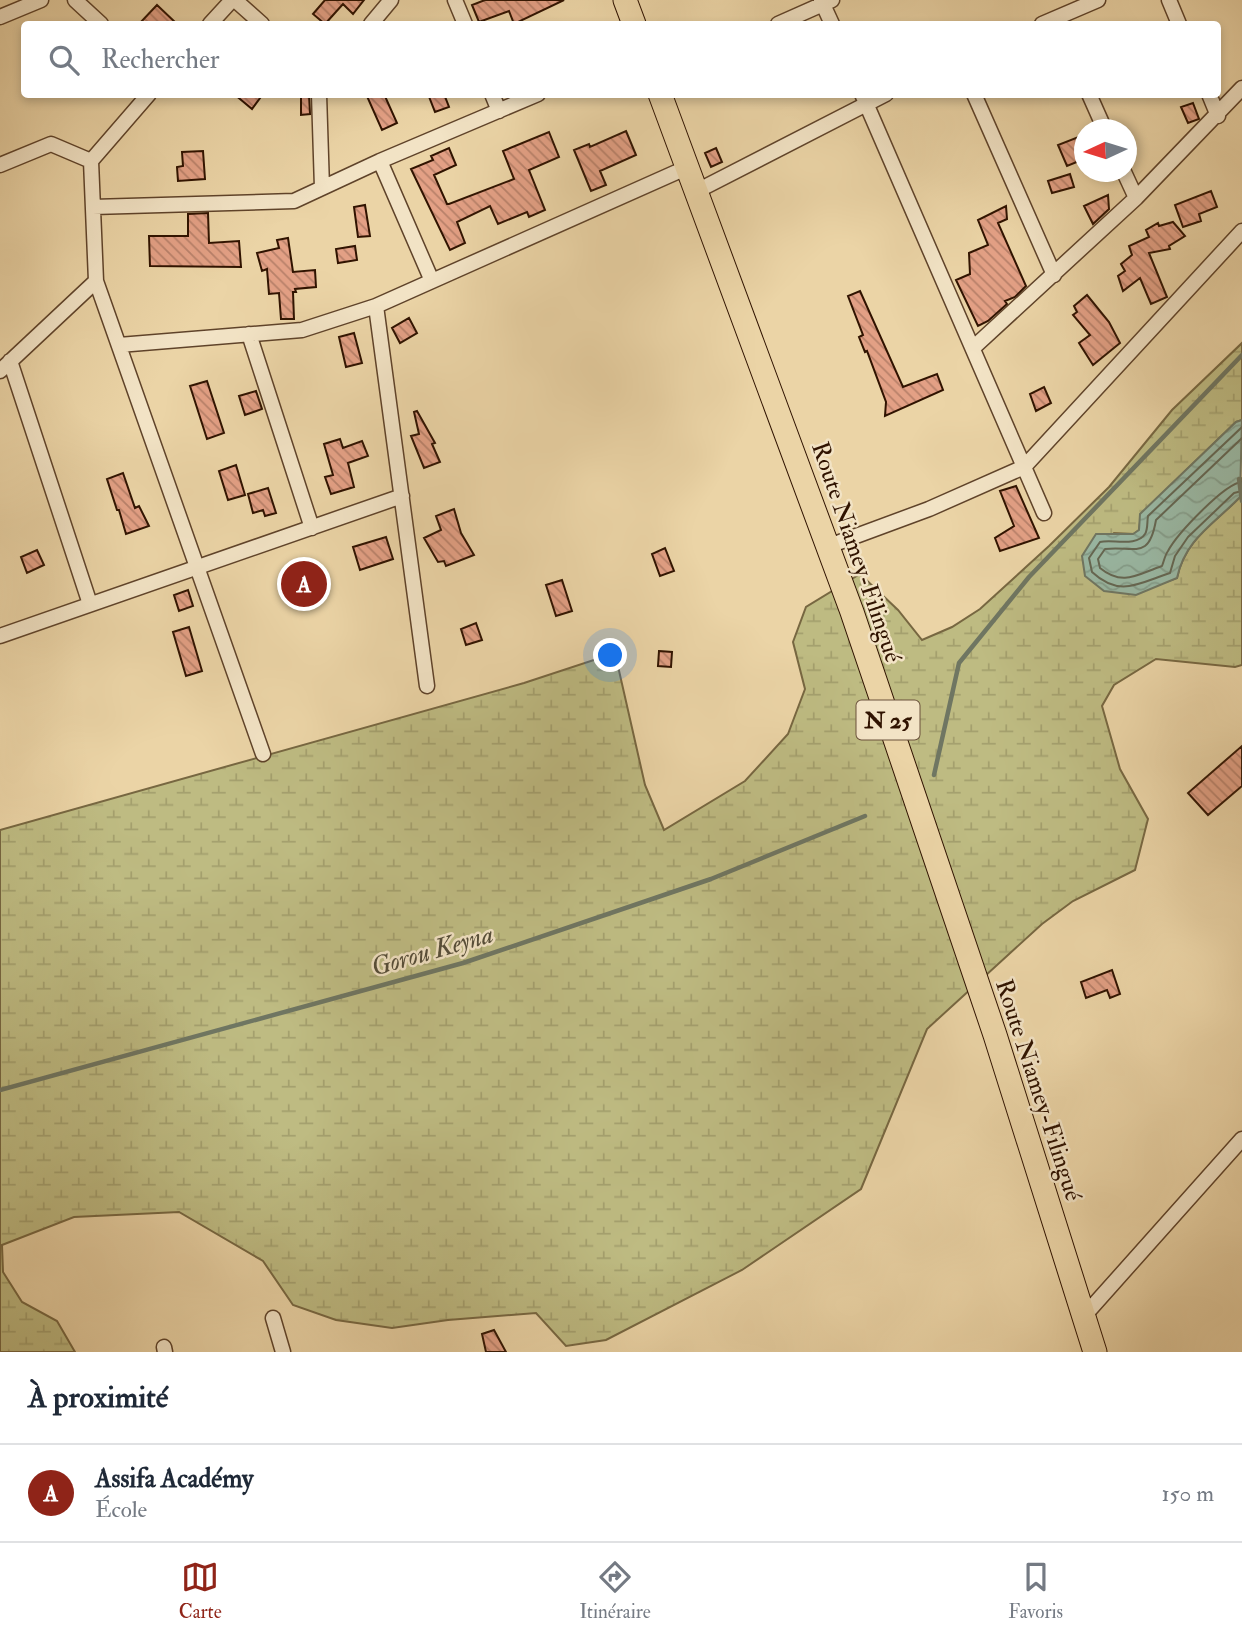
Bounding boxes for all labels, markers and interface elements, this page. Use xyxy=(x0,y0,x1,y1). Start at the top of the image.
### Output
search box xyxy=(21,21,1221,98)
icon: search xyxy=(45,41,83,79)
text: Rechercher xyxy=(101,44,220,76)
north arrow xyxy=(1074,119,1137,182)
street label: Route Niamey-Filingué xyxy=(804,438,909,667)
pin: A xyxy=(281,558,327,610)
your location xyxy=(593,638,627,672)
road number: N 25 xyxy=(856,700,920,740)
water label: Gorou Keyna xyxy=(368,918,497,984)
street label: Route Niamey-Filingué xyxy=(988,975,1089,1206)
text: À proximité xyxy=(28,1379,168,1416)
text: Assifa Académy xyxy=(95,1463,253,1495)
text: A xyxy=(44,1479,58,1508)
text: 150 m xyxy=(1161,1479,1214,1508)
text: École xyxy=(95,1495,147,1524)
tab: Carte xyxy=(179,1558,222,1624)
tab: Itinéraire xyxy=(579,1558,651,1624)
tab: Favoris xyxy=(1008,1558,1063,1624)

